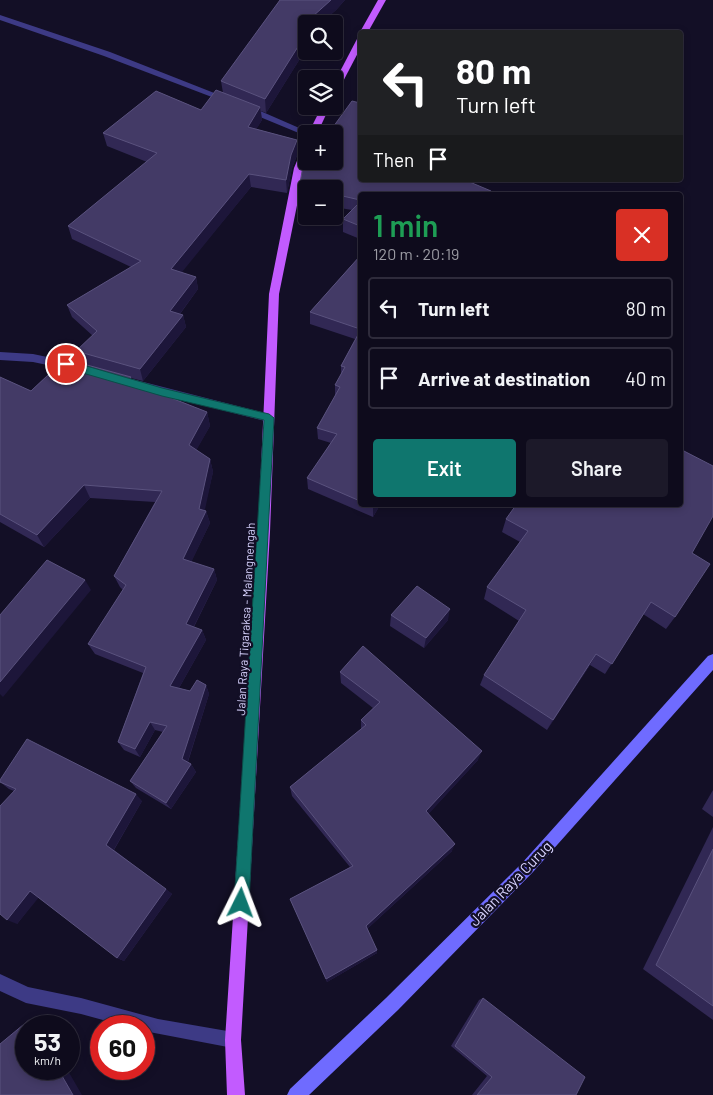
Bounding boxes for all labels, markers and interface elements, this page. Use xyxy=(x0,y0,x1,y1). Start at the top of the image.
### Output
map controls xyxy=(298,15,343,225)
button: search xyxy=(298,15,343,60)
text: 80 m xyxy=(456,49,531,91)
icon: left xyxy=(373,50,438,115)
button: layers xyxy=(298,70,343,115)
text: Turn left xyxy=(456,91,536,117)
button: + xyxy=(298,125,343,170)
icon: arrive xyxy=(424,145,452,173)
text: Then xyxy=(373,148,414,171)
button: − xyxy=(298,180,343,225)
text: 1 min xyxy=(373,207,438,243)
button: close xyxy=(616,209,668,261)
text: 120 m · 20:19 xyxy=(373,244,459,263)
icon: left xyxy=(375,294,403,322)
text: Turn left xyxy=(418,297,489,320)
text: 80 m xyxy=(626,297,666,320)
pin xyxy=(45,343,87,385)
icon: arrive xyxy=(52,350,80,378)
icon: arrive xyxy=(375,364,403,392)
text: Arrive at destination xyxy=(418,367,590,390)
text: 40 m xyxy=(625,367,666,390)
button: Exit xyxy=(373,439,516,497)
button: Share xyxy=(526,439,668,497)
street label: Jalan Raya Tigaraksa - Malangnengah xyxy=(233,522,257,716)
street label: Jalan Raya Curug xyxy=(465,837,555,929)
position arrow xyxy=(214,876,266,928)
speed limit sign: 60 xyxy=(90,1015,155,1080)
text: 53 xyxy=(34,1026,61,1056)
text: km/h xyxy=(34,1053,61,1067)

